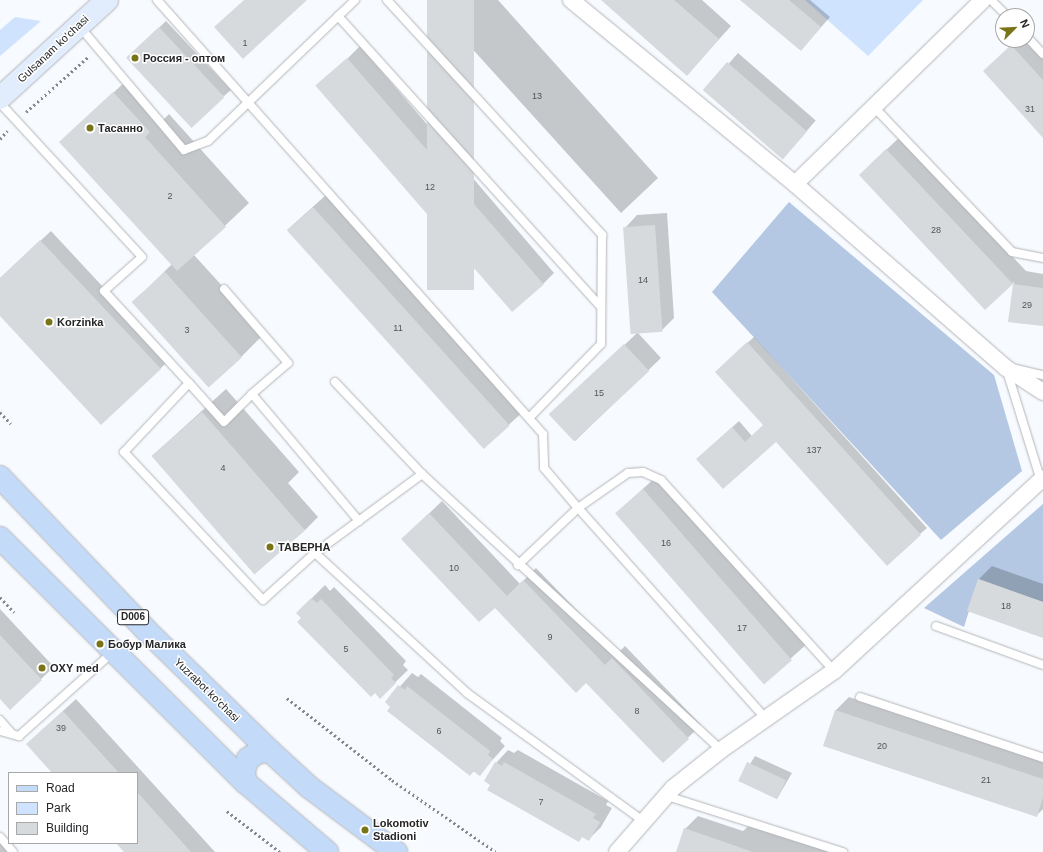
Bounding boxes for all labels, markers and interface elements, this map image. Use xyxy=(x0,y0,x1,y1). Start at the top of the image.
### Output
north arrow xyxy=(995,8,1035,48)
street label: Gulsanam ko'chasi xyxy=(15,13,91,85)
text: N xyxy=(1018,17,1032,30)
house number: 1 xyxy=(242,38,248,48)
place label: Россия - оптом xyxy=(143,51,225,65)
marker: Россия - оптом xyxy=(130,53,140,63)
house number: 13 xyxy=(532,91,542,101)
house number: 31 xyxy=(1025,104,1035,114)
place label: Тасанно xyxy=(98,121,143,135)
marker: Тасанно xyxy=(85,123,95,133)
house number: 12 xyxy=(425,182,435,192)
house number: 2 xyxy=(167,191,173,201)
house number: 28 xyxy=(931,225,941,235)
house number: 14 xyxy=(638,275,648,285)
house number: 29 xyxy=(1022,300,1032,310)
place label: Korzinka xyxy=(57,315,103,329)
marker: Korzinka xyxy=(44,317,54,327)
house number: 11 xyxy=(393,323,403,333)
house number: 3 xyxy=(184,325,190,335)
house number: 15 xyxy=(594,388,604,398)
house number: 137 xyxy=(806,445,822,455)
house number: 4 xyxy=(220,463,226,473)
house number: 16 xyxy=(661,538,671,548)
place label: ТАВЕРНА xyxy=(278,540,330,554)
marker: ТАВЕРНА xyxy=(265,542,275,552)
house number: 10 xyxy=(449,563,459,573)
house number: 18 xyxy=(1001,601,1011,611)
road number: D006 xyxy=(117,609,149,625)
house number: 17 xyxy=(737,623,747,633)
house number: 9 xyxy=(547,632,553,642)
place label: Бобур Малика xyxy=(108,637,186,651)
marker: Бобур Малика xyxy=(95,639,105,649)
house number: 5 xyxy=(343,644,349,654)
street label: Yuzrabot ko'chasi xyxy=(172,655,242,725)
place label: OXY med xyxy=(50,661,99,675)
marker: OXY med xyxy=(37,663,47,673)
house number: 8 xyxy=(634,706,640,716)
house number: 39 xyxy=(56,723,66,733)
house number: 6 xyxy=(436,726,442,736)
house number: 20 xyxy=(877,741,887,751)
legend xyxy=(8,772,138,844)
house number: 21 xyxy=(981,775,991,785)
text: Road xyxy=(46,781,75,795)
house number: 7 xyxy=(538,797,544,807)
text: Park xyxy=(46,801,71,815)
place label: Lokomotiv Stadioni xyxy=(373,817,429,843)
text: Building xyxy=(46,821,89,835)
marker: Lokomotiv Stadioni xyxy=(360,825,370,835)

